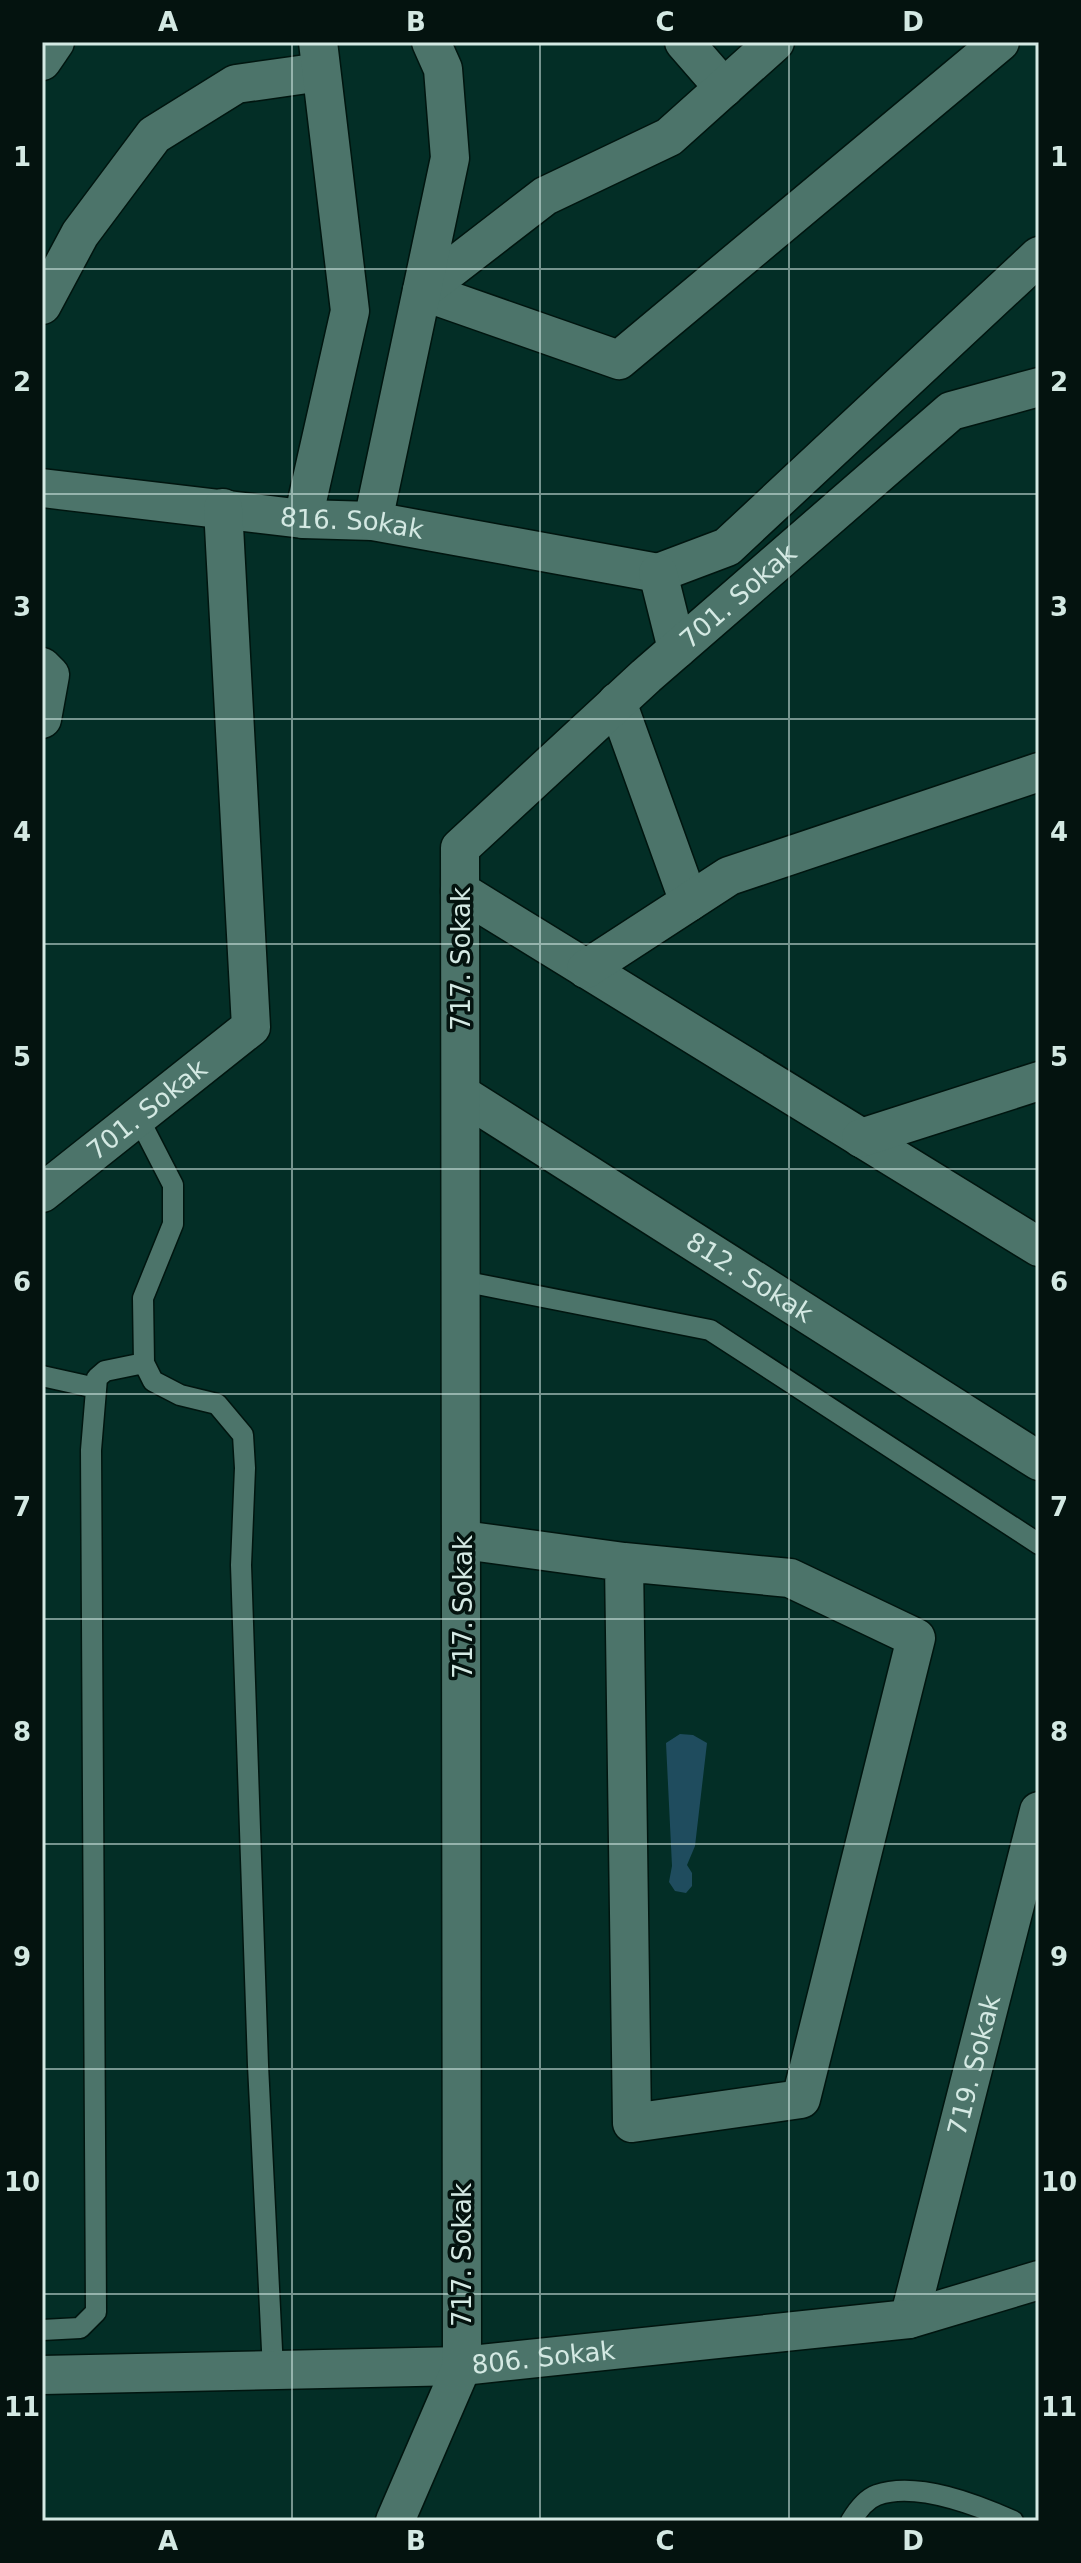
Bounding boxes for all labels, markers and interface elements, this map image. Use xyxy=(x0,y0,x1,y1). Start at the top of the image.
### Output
text: A xyxy=(158,7,178,37)
text: B xyxy=(406,7,426,37)
text: C xyxy=(655,7,675,37)
text: D xyxy=(902,7,924,37)
text: 1 xyxy=(13,142,31,172)
text: 1 xyxy=(1050,142,1068,172)
text: 2 xyxy=(13,367,31,397)
text: 2 xyxy=(1050,367,1068,397)
street label: 816. Sokak xyxy=(278,501,426,545)
street label: 701. Sokak xyxy=(674,537,802,655)
text: 3 xyxy=(13,592,31,622)
text: 3 xyxy=(1050,592,1068,622)
text: 4 xyxy=(13,817,31,847)
text: 4 xyxy=(1050,817,1068,847)
street label: 717. Sokak xyxy=(446,887,476,1031)
text: 5 xyxy=(13,1042,31,1072)
text: 5 xyxy=(1050,1042,1068,1072)
street label: 701. Sokak xyxy=(81,1053,213,1166)
street label: 812. Sokak xyxy=(681,1226,819,1329)
text: 6 xyxy=(13,1267,31,1297)
text: 6 xyxy=(1050,1267,1068,1297)
text: 7 xyxy=(13,1492,31,1522)
text: 7 xyxy=(1050,1492,1068,1522)
street label: 717. Sokak xyxy=(448,1535,478,1679)
text: 8 xyxy=(13,1717,31,1747)
text: 8 xyxy=(1050,1717,1068,1747)
text: 9 xyxy=(13,1942,31,1972)
text: 9 xyxy=(1050,1942,1068,1972)
street label: 719. Sokak xyxy=(942,1992,1006,2139)
text: 10 xyxy=(4,2167,40,2197)
text: 10 xyxy=(1041,2167,1077,2197)
street label: 717. Sokak xyxy=(447,2183,477,2327)
street label: 806. Sokak xyxy=(470,2335,617,2380)
text: 11 xyxy=(4,2392,40,2422)
text: 11 xyxy=(1041,2392,1077,2422)
text: A xyxy=(158,2526,178,2556)
text: B xyxy=(406,2526,426,2556)
text: C xyxy=(655,2526,675,2556)
text: D xyxy=(902,2526,924,2556)

